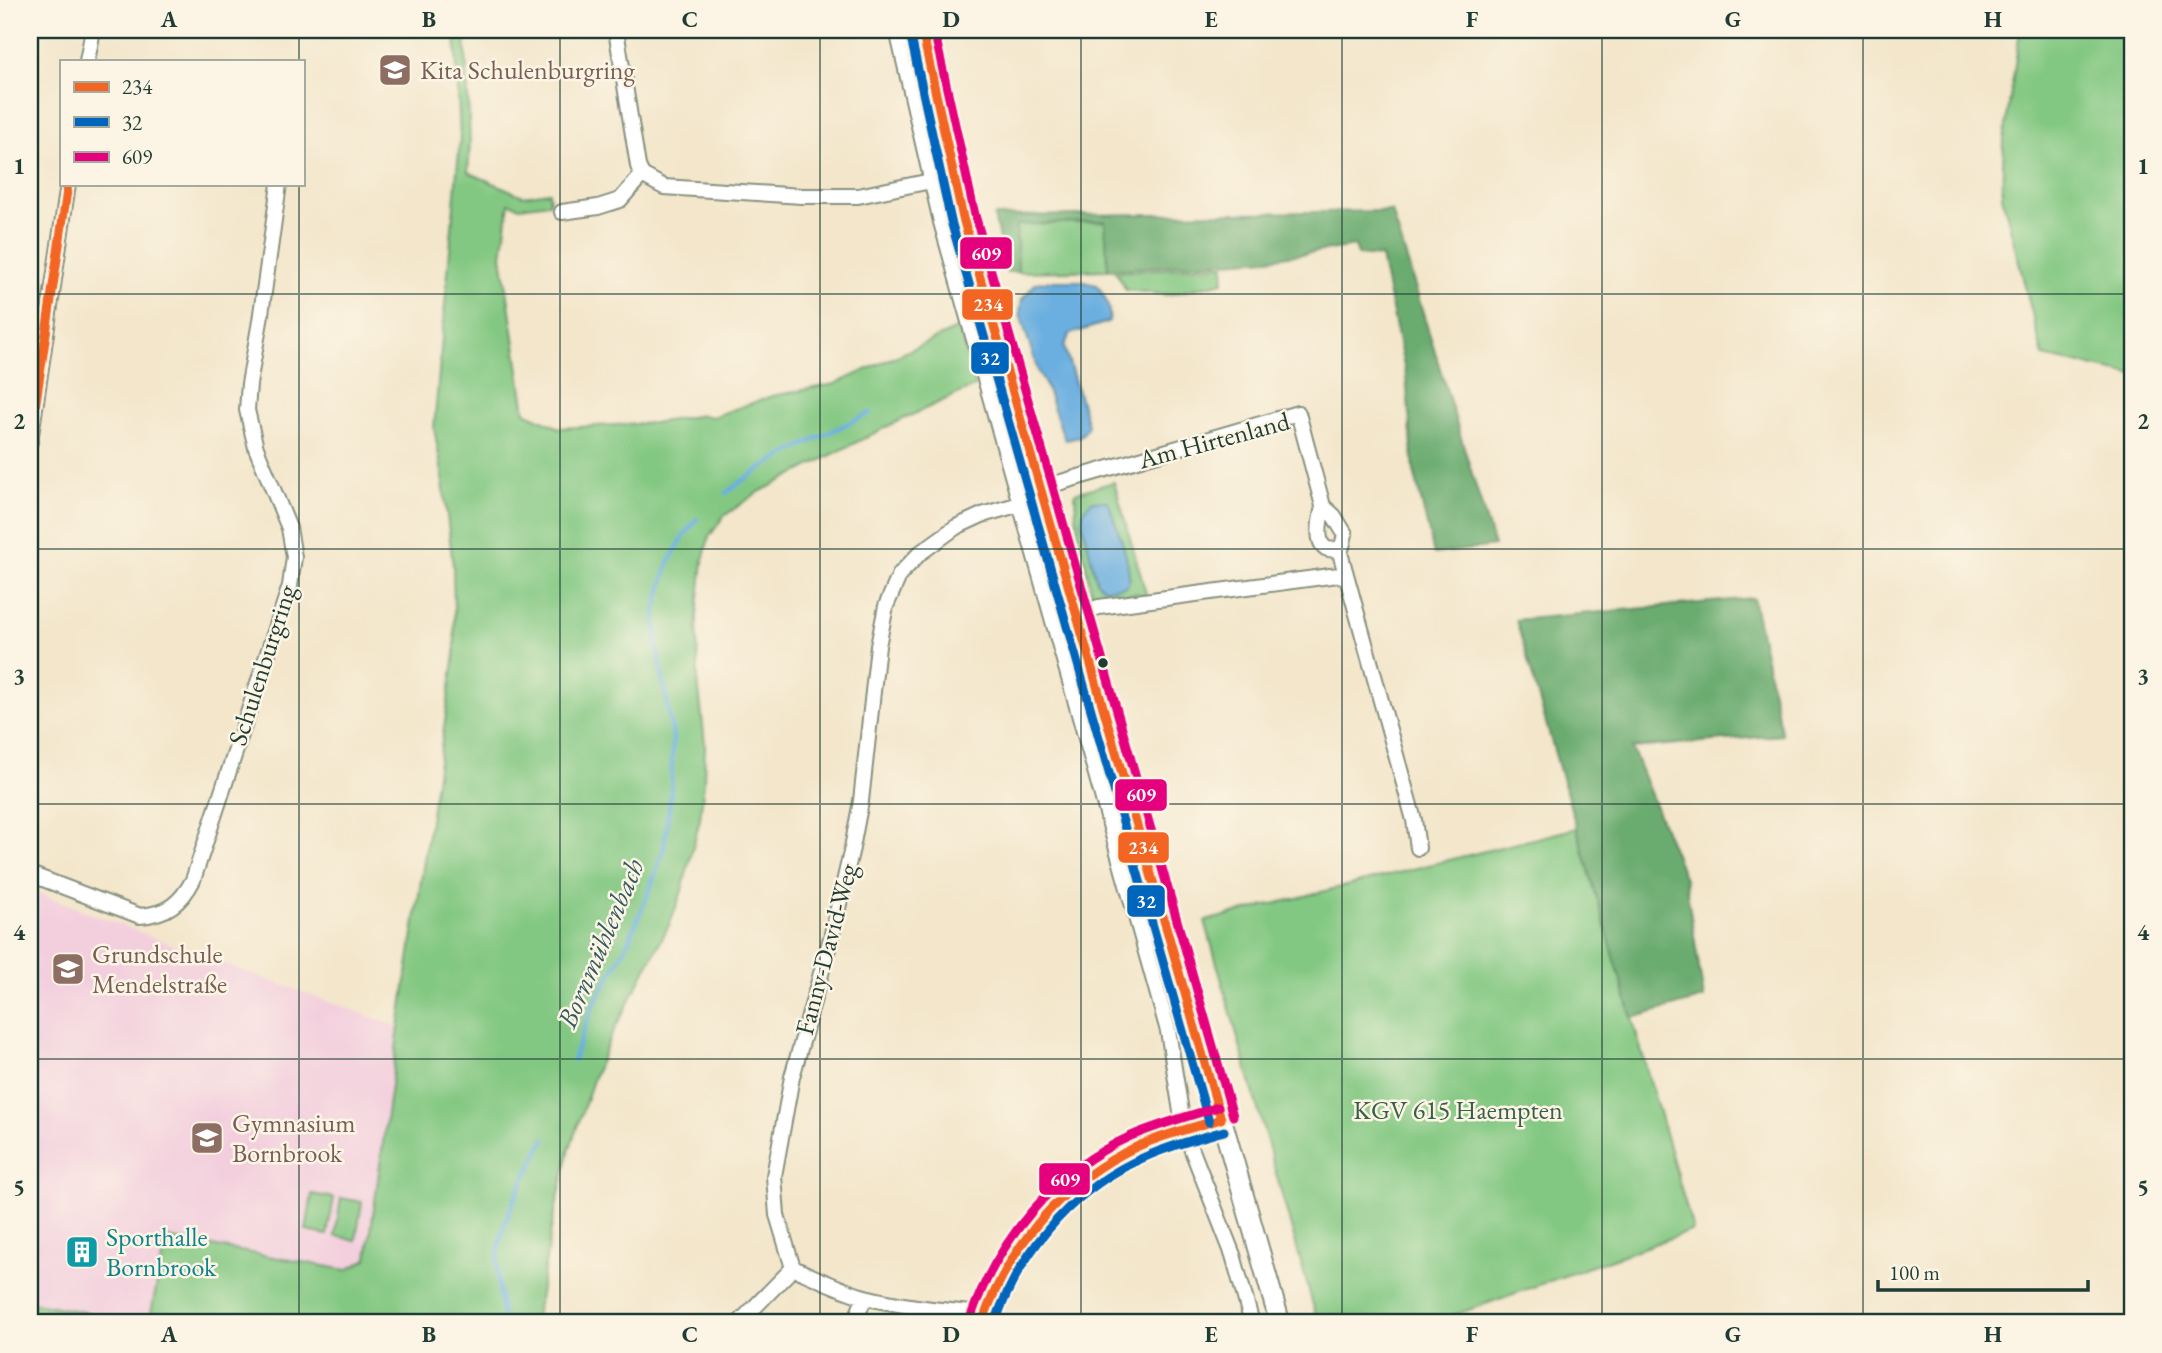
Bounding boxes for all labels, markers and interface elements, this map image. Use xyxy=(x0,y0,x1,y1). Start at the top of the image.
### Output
text: A xyxy=(160,4,178,34)
text: B xyxy=(422,4,436,34)
text: C xyxy=(682,4,698,34)
text: D xyxy=(942,4,960,34)
text: E xyxy=(1204,4,1218,34)
text: F xyxy=(1466,4,1479,34)
text: G xyxy=(1725,4,1741,34)
text: H xyxy=(1984,4,2002,34)
school or university icon: Kita Schulenburgring xyxy=(376,51,414,89)
place label: Kita Schulenburgring xyxy=(420,53,636,87)
legend xyxy=(60,60,304,186)
text: 234 xyxy=(122,73,153,100)
text: 32 xyxy=(122,109,142,136)
text: 609 xyxy=(122,143,152,170)
text: 1 xyxy=(13,151,25,181)
text: 1 xyxy=(2137,151,2149,181)
line badge: 609 xyxy=(959,236,1013,270)
text: 609 xyxy=(971,241,1001,266)
line badge: 234 xyxy=(961,288,1014,321)
text: 234 xyxy=(973,292,1004,317)
line badge: 32 xyxy=(970,341,1010,375)
text: 32 xyxy=(980,346,1000,371)
street label: Am Hirtenland xyxy=(1134,403,1294,477)
text: 2 xyxy=(13,406,25,436)
text: 2 xyxy=(2137,406,2149,436)
street label: Schulenburgring xyxy=(220,580,304,750)
unlabelled marker xyxy=(1096,656,1110,670)
text: 3 xyxy=(13,661,25,691)
text: 3 xyxy=(2137,661,2149,691)
line badge: 609 xyxy=(1114,778,1168,812)
text: 609 xyxy=(1126,782,1156,807)
line badge: 234 xyxy=(1117,831,1170,864)
text: 234 xyxy=(1128,835,1159,860)
water label: Bornmühlenbach xyxy=(548,853,652,1034)
street label: Fanny-David-Weg xyxy=(787,859,865,1038)
line badge: 32 xyxy=(1126,884,1166,918)
text: 32 xyxy=(1136,889,1156,914)
text: 4 xyxy=(13,917,26,947)
text: 4 xyxy=(2137,917,2150,947)
place label: Grundschule Mendelstraße xyxy=(92,937,227,1001)
school or university icon: Grundschule Mendelstraße xyxy=(49,950,87,988)
park label: KGV 615 Haempten xyxy=(1353,1093,1563,1127)
place label: Gymnasium Bornbrook xyxy=(232,1106,355,1170)
school or university icon: Gymnasium Bornbrook xyxy=(188,1119,226,1157)
line badge: 609 xyxy=(1038,1162,1091,1196)
text: 609 xyxy=(1050,1167,1080,1192)
text: 5 xyxy=(13,1172,25,1202)
text: 5 xyxy=(2137,1172,2149,1202)
place label: Sporthalle Bornbrook xyxy=(106,1220,217,1284)
building icon: Sporthalle Bornbrook xyxy=(63,1233,101,1271)
scale bar xyxy=(1878,1248,2088,1292)
text: 100 m xyxy=(1889,1259,1940,1286)
text: A xyxy=(160,1319,178,1349)
text: B xyxy=(422,1319,436,1349)
text: C xyxy=(682,1319,698,1349)
text: D xyxy=(942,1319,960,1349)
text: E xyxy=(1204,1319,1218,1349)
text: F xyxy=(1466,1319,1479,1349)
text: G xyxy=(1725,1319,1741,1349)
text: H xyxy=(1984,1319,2002,1349)

